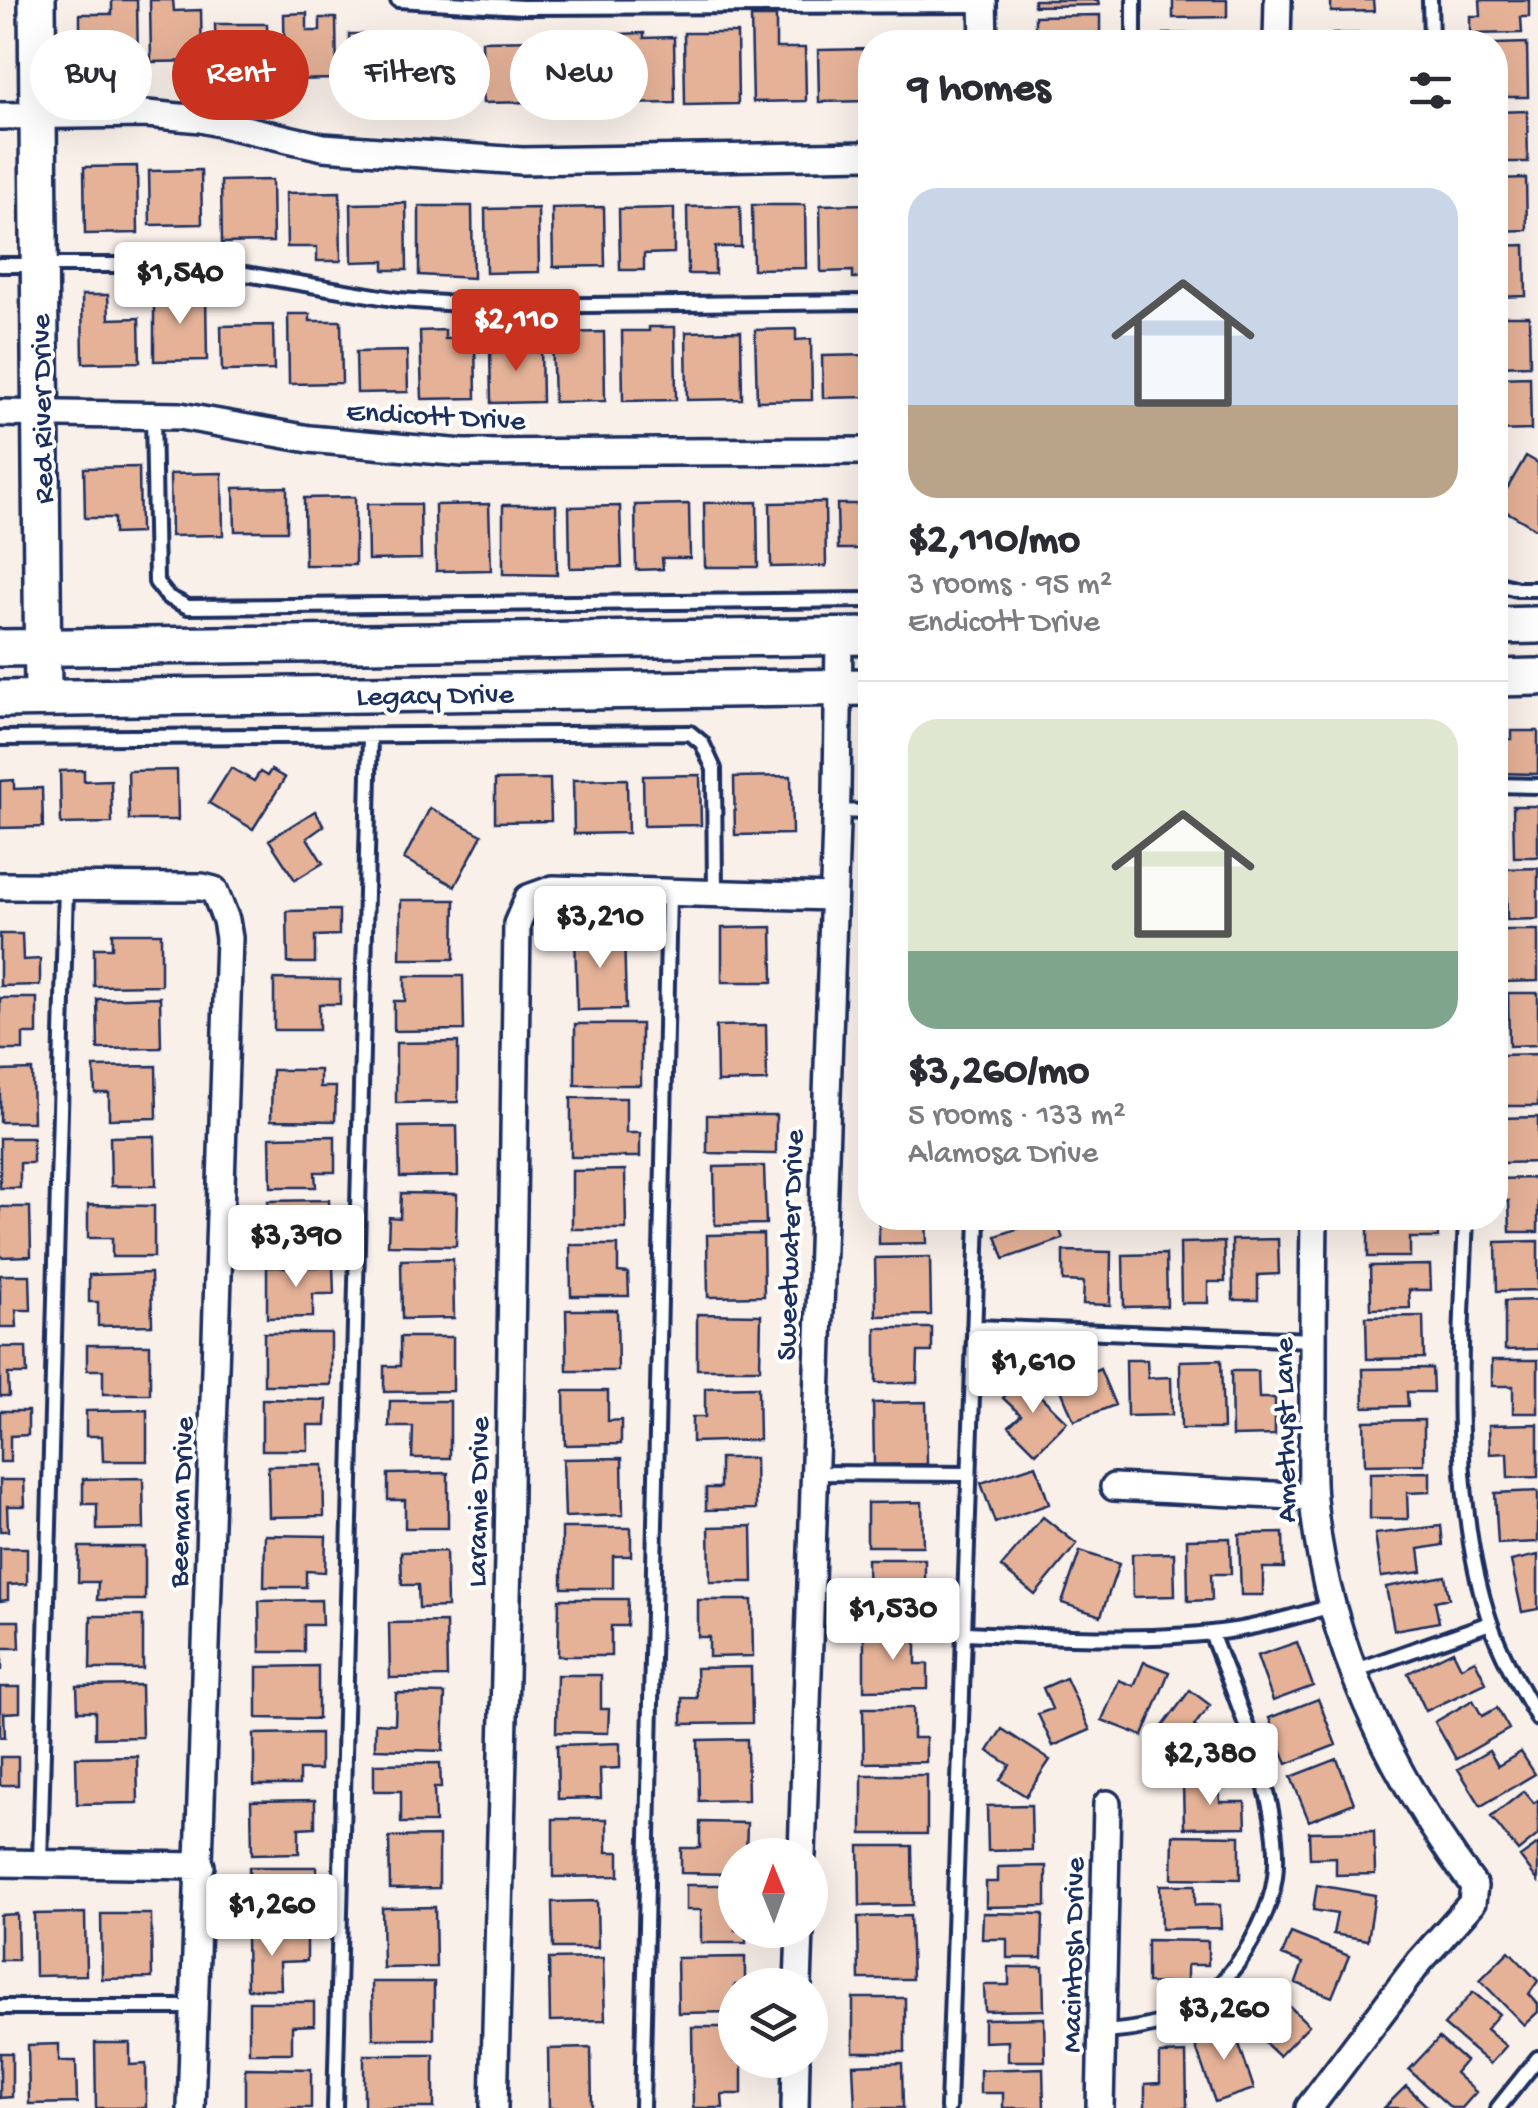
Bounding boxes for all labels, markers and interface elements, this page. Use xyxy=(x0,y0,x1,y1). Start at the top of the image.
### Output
chip: Buy xyxy=(30,30,152,120)
chip: Rent xyxy=(172,30,309,120)
chip: Filters xyxy=(329,30,490,120)
chip: New xyxy=(510,30,648,120)
icon: filters xyxy=(1403,63,1458,118)
text: 9 homes xyxy=(908,66,1050,115)
pin: $1,540 xyxy=(99,242,261,327)
icon: home xyxy=(1093,253,1273,433)
text: $1,540 xyxy=(136,255,224,293)
pin: $2,110 xyxy=(435,289,597,374)
text: $2,110 xyxy=(474,302,558,340)
street label: Red River Drive xyxy=(25,313,64,504)
street label: Endicott Drive xyxy=(345,396,527,441)
text: $2,110/mo xyxy=(908,518,1080,567)
text: 3 rooms · 95 m² xyxy=(908,567,1112,605)
text: Endicott Drive xyxy=(908,605,1100,643)
street label: Legacy Drive xyxy=(356,679,515,716)
icon: home xyxy=(1093,784,1273,964)
pin: $3,210 xyxy=(519,886,681,971)
text: $3,210 xyxy=(556,899,644,937)
text: $3,260/mo xyxy=(908,1049,1089,1098)
text: 5 rooms · 133 m² xyxy=(908,1098,1126,1136)
street label: Sweetwater Drive xyxy=(771,1129,814,1361)
text: Alamosa Drive xyxy=(908,1136,1098,1174)
pin: $3,390 xyxy=(215,1205,377,1290)
text: $3,390 xyxy=(250,1218,342,1256)
pin: $1,610 xyxy=(952,1331,1114,1416)
street label: Amethyst Lane xyxy=(1268,1336,1307,1523)
text: $1,610 xyxy=(991,1344,1075,1382)
street label: Beeman Drive xyxy=(163,1416,204,1589)
street label: Laramie Drive xyxy=(462,1416,499,1588)
pin: $1,530 xyxy=(812,1578,974,1663)
text: $1,530 xyxy=(849,1591,937,1629)
pin: $2,380 xyxy=(1129,1723,1291,1808)
text: $2,380 xyxy=(1164,1736,1256,1774)
north arrow xyxy=(718,1838,828,1948)
map controls xyxy=(718,1838,828,2078)
street label: Macintosh Drive xyxy=(1056,1856,1095,2053)
pin: $1,260 xyxy=(191,1874,353,1959)
text: $1,260 xyxy=(228,1887,316,1925)
button: layers xyxy=(718,1968,828,2078)
pin: $3,260 xyxy=(1143,1978,1305,2063)
text: $3,260 xyxy=(1178,1991,1270,2029)

